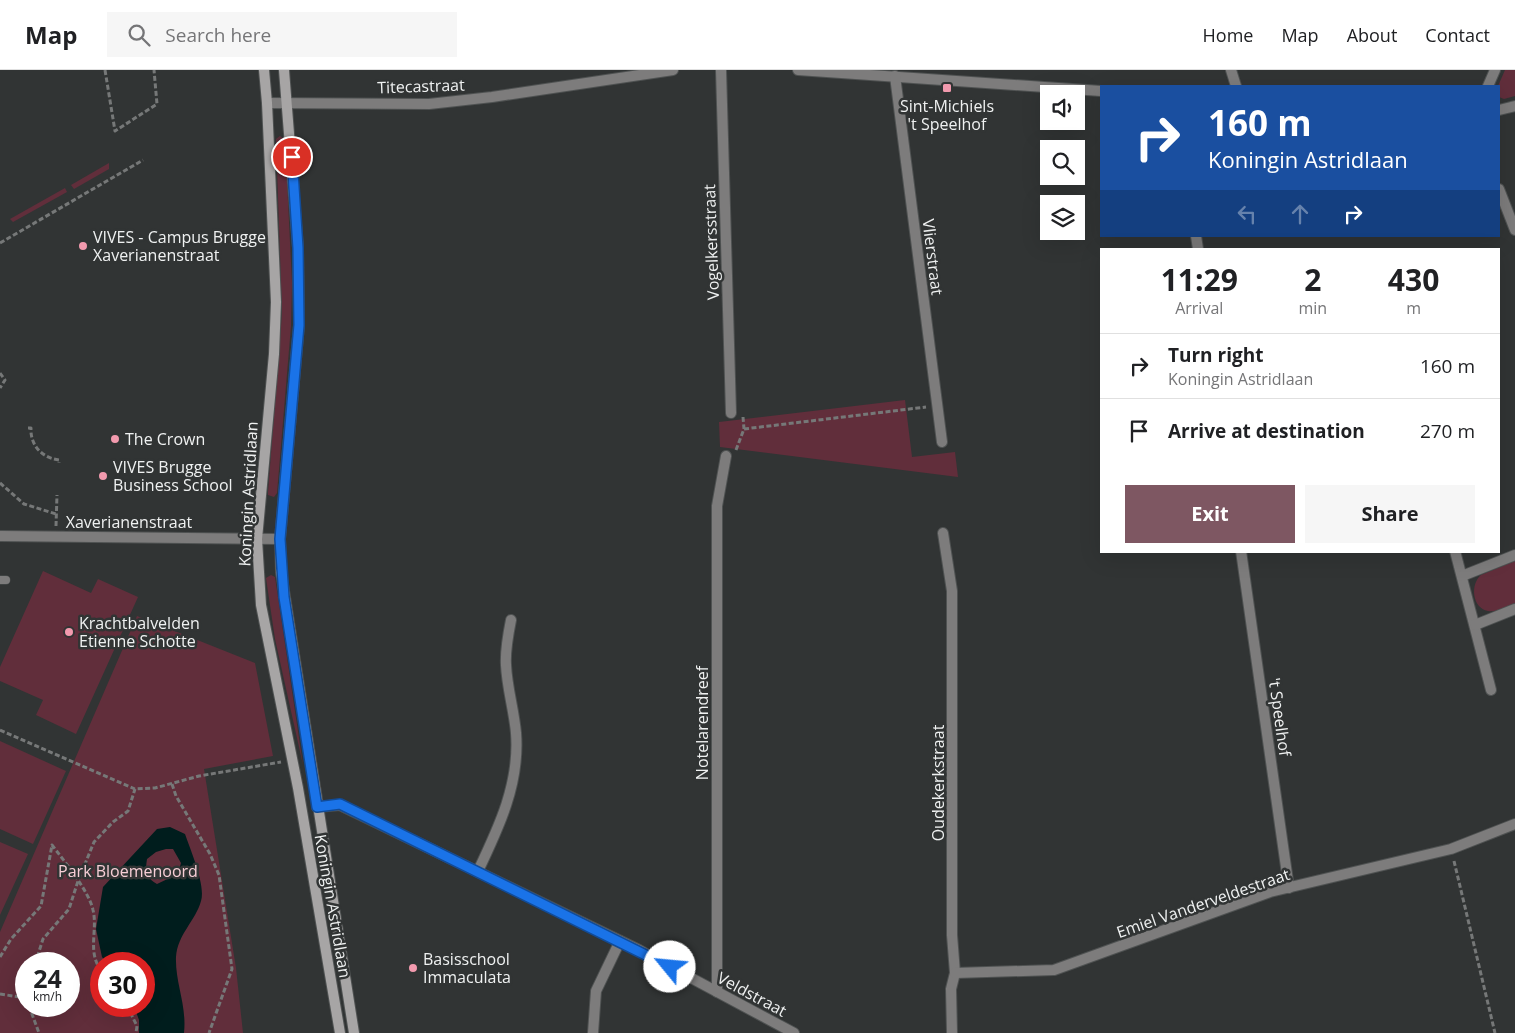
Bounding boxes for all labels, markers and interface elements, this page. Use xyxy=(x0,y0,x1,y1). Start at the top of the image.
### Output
search box xyxy=(107,12,457,57)
text: Map xyxy=(25,18,77,51)
icon: search xyxy=(125,21,153,49)
text: Search here xyxy=(165,22,271,48)
text: Home xyxy=(1203,23,1253,47)
text: Map xyxy=(1281,23,1319,47)
text: About xyxy=(1347,23,1397,47)
text: Contact xyxy=(1425,23,1490,47)
street label: Titecastraat xyxy=(377,73,465,99)
marker: Sint-Michiels 't Speelhof xyxy=(941,82,953,94)
map controls xyxy=(1040,85,1085,240)
button: sound xyxy=(1040,85,1085,130)
place label: Sint-Michiels 't Speelhof xyxy=(900,95,994,135)
text: 160 m xyxy=(1208,99,1312,146)
icon: right xyxy=(1125,105,1190,170)
pin xyxy=(271,136,313,178)
button: search xyxy=(1040,140,1085,185)
icon: arrive xyxy=(278,143,306,171)
text: Koningin Astridlaan xyxy=(1208,144,1408,174)
street label: Vogelkersstraat xyxy=(698,183,724,300)
button: layers xyxy=(1040,195,1085,240)
icon: left xyxy=(1233,200,1261,228)
icon: ahead xyxy=(1286,200,1314,228)
icon: right xyxy=(1339,200,1367,228)
street label: Vlierstraat xyxy=(917,218,949,297)
place label: VIVES - Campus Brugge Xaverianenstraat xyxy=(93,226,266,266)
marker: VIVES - Campus Brugge Xaverianenstraat xyxy=(77,240,89,252)
text: 11:29 xyxy=(1161,259,1238,300)
text: 2 xyxy=(1304,259,1321,300)
text: 430 xyxy=(1388,259,1439,300)
text: Arrival xyxy=(1175,297,1223,319)
text: min xyxy=(1299,297,1327,319)
text: m xyxy=(1406,297,1421,319)
text: Turn right xyxy=(1168,342,1263,368)
icon: right xyxy=(1125,352,1153,380)
text: 160 m xyxy=(1420,353,1475,379)
text: Koningin Astridlaan xyxy=(1168,368,1313,390)
icon: arrive xyxy=(1125,417,1153,445)
text: Arrive at destination xyxy=(1168,418,1365,444)
text: 270 m xyxy=(1420,418,1475,444)
street label: Koningin Astridlaan xyxy=(233,421,263,567)
place label: The Crown xyxy=(125,428,205,450)
marker: The Crown xyxy=(109,433,121,445)
place label: VIVES Brugge Business School xyxy=(113,456,233,496)
marker: VIVES Brugge Business School xyxy=(97,470,109,482)
button: Exit xyxy=(1125,485,1295,543)
button: Share xyxy=(1305,485,1475,543)
street label: Xaverianenstraat xyxy=(66,511,193,533)
place label: Krachtbalvelden Etienne Schotte xyxy=(79,612,200,652)
marker: Krachtbalvelden Etienne Schotte xyxy=(63,626,75,638)
street label: Notelarendreef xyxy=(691,664,713,780)
street label: 't Speelhof xyxy=(1264,676,1297,759)
street label: Oudekerkstraat xyxy=(927,724,949,841)
street label: Koningin Astridlaan xyxy=(310,833,356,979)
park label: Park Bloemenoord xyxy=(58,860,198,882)
street label: Emiel Vanderveldestraat xyxy=(1114,863,1293,943)
position arrow xyxy=(643,940,695,992)
place label: Basisschool Immaculata xyxy=(423,948,511,988)
speed limit sign: 30 xyxy=(90,952,155,1017)
text: 24 xyxy=(33,961,62,995)
marker: Basisschool Immaculata xyxy=(407,962,419,974)
street label: Veldstraat xyxy=(713,967,791,1022)
text: km/h xyxy=(33,988,62,1005)

